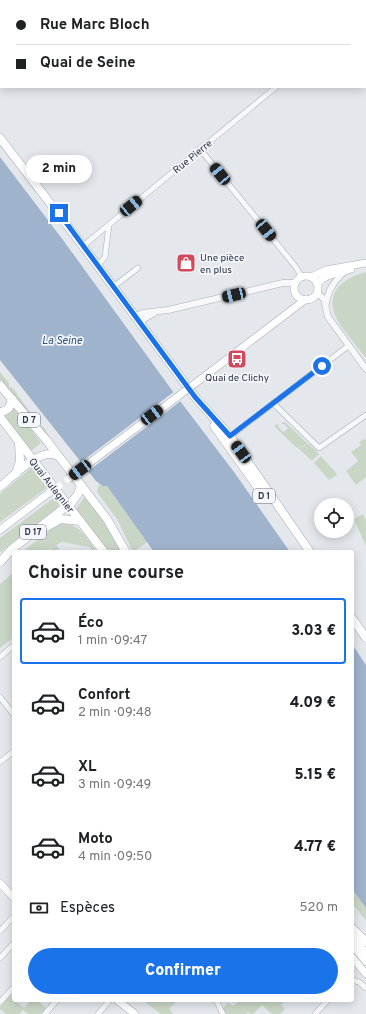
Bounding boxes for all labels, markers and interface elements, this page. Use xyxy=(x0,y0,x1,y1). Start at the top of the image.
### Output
text: Rue Marc Bloch xyxy=(40,16,150,35)
text: Quai de Seine xyxy=(40,54,136,73)
street label: Rue Pierre xyxy=(171,137,215,177)
callout: 2 min xyxy=(26,155,92,183)
text: 2 min xyxy=(42,161,76,177)
car xyxy=(208,161,232,187)
car xyxy=(118,194,144,218)
route end xyxy=(50,204,68,222)
car xyxy=(254,217,278,243)
shop icon: Une pièce en plus xyxy=(175,252,197,274)
place label: Une pièce en plus xyxy=(200,252,244,277)
car xyxy=(221,286,247,304)
water label: La Seine xyxy=(42,334,82,348)
bus stop icon: Quai de Clichy xyxy=(226,348,248,370)
route start xyxy=(313,357,331,375)
place label: Quai de Clichy xyxy=(205,372,269,385)
car xyxy=(139,403,165,427)
road number: D 7 xyxy=(18,413,40,427)
car xyxy=(229,439,253,465)
street label: Quai Aulagnier xyxy=(25,456,76,516)
car xyxy=(67,458,93,482)
road number: D 1 xyxy=(253,489,275,503)
map controls xyxy=(314,498,354,538)
button: locate xyxy=(314,498,354,538)
road number: D 17 xyxy=(20,525,46,539)
text: Choisir une course xyxy=(28,562,184,585)
icon: car xyxy=(30,613,66,649)
text: Éco xyxy=(78,614,103,633)
text: 3.03 € xyxy=(291,622,336,641)
text: 1 min · 09:47 xyxy=(78,633,147,649)
icon: car xyxy=(30,685,66,721)
text: Confort xyxy=(78,686,130,705)
text: 4.09 € xyxy=(290,694,336,713)
text: 2 min · 09:48 xyxy=(78,705,152,721)
icon: car xyxy=(30,757,66,793)
text: XL xyxy=(78,758,96,777)
text: 5.15 € xyxy=(294,766,336,785)
text: 3 min · 09:49 xyxy=(78,777,151,793)
icon: car xyxy=(30,829,66,865)
text: Moto xyxy=(78,830,113,849)
text: 4.77 € xyxy=(294,838,336,857)
text: 4 min · 09:50 xyxy=(78,849,152,865)
icon: cash xyxy=(28,897,50,919)
text: Espèces xyxy=(60,899,115,918)
text: 520 m xyxy=(300,900,338,916)
button: Confirmer xyxy=(28,948,338,994)

